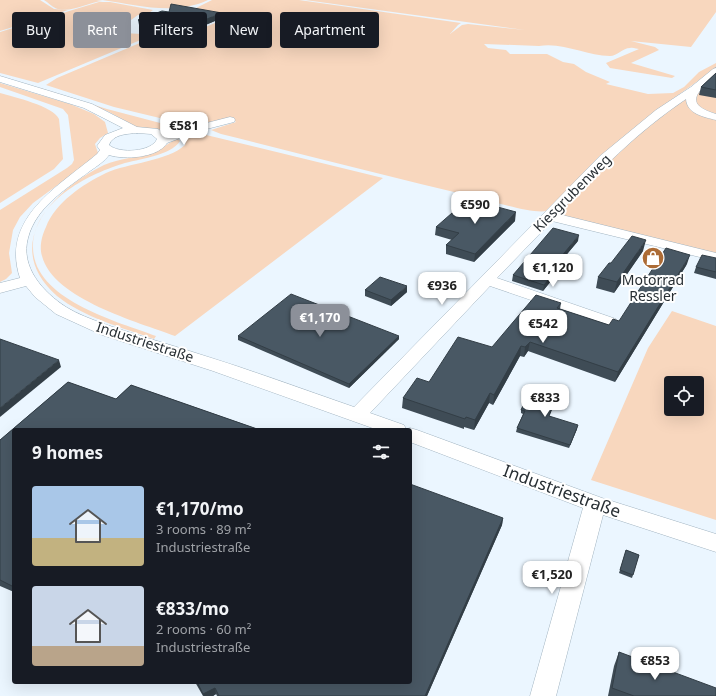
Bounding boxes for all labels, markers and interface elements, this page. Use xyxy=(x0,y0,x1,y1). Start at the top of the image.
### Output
chip: Buy xyxy=(12,12,65,48)
chip: Rent xyxy=(73,12,131,48)
chip: Filters xyxy=(139,12,207,48)
chip: New xyxy=(215,12,272,48)
chip: Apartment xyxy=(280,12,379,48)
pin: €581 xyxy=(160,112,208,146)
text: €581 xyxy=(169,116,199,134)
street label: Kiesgrubenweg xyxy=(529,150,615,236)
pin: €590 xyxy=(451,191,499,225)
text: €590 xyxy=(460,195,490,213)
shop icon: Motorrad Ressler xyxy=(640,245,666,271)
pin: €1,120 xyxy=(520,254,586,288)
text: €1,120 xyxy=(533,258,573,276)
place label: Motorrad Ressler xyxy=(622,270,684,305)
pin: €936 xyxy=(418,272,466,306)
text: €936 xyxy=(427,276,457,294)
pin: €1,170 xyxy=(287,304,353,338)
text: €1,170 xyxy=(300,308,340,326)
pin: €542 xyxy=(519,310,567,344)
text: €542 xyxy=(528,314,558,332)
street label: Industriestraße xyxy=(94,317,196,366)
map controls xyxy=(664,376,704,416)
button: locate xyxy=(664,376,704,416)
pin: €833 xyxy=(521,384,569,418)
text: €833 xyxy=(530,388,560,406)
text: 9 homes xyxy=(32,441,103,464)
icon: filters xyxy=(370,441,392,463)
street label: Industriestraße xyxy=(500,459,624,522)
text: €1,170/mo xyxy=(156,497,244,520)
icon: home xyxy=(64,502,112,550)
text: 3 rooms · 89 m² xyxy=(156,520,251,538)
text: Industriestraße xyxy=(156,538,250,556)
pin: €1,520 xyxy=(519,561,585,595)
text: €1,520 xyxy=(532,565,572,583)
text: €833/mo xyxy=(156,597,229,620)
icon: home xyxy=(64,602,112,650)
text: 2 rooms · 60 m² xyxy=(156,620,251,638)
text: Industriestraße xyxy=(156,638,250,656)
pin: €853 xyxy=(631,647,679,681)
text: €853 xyxy=(640,651,670,669)

